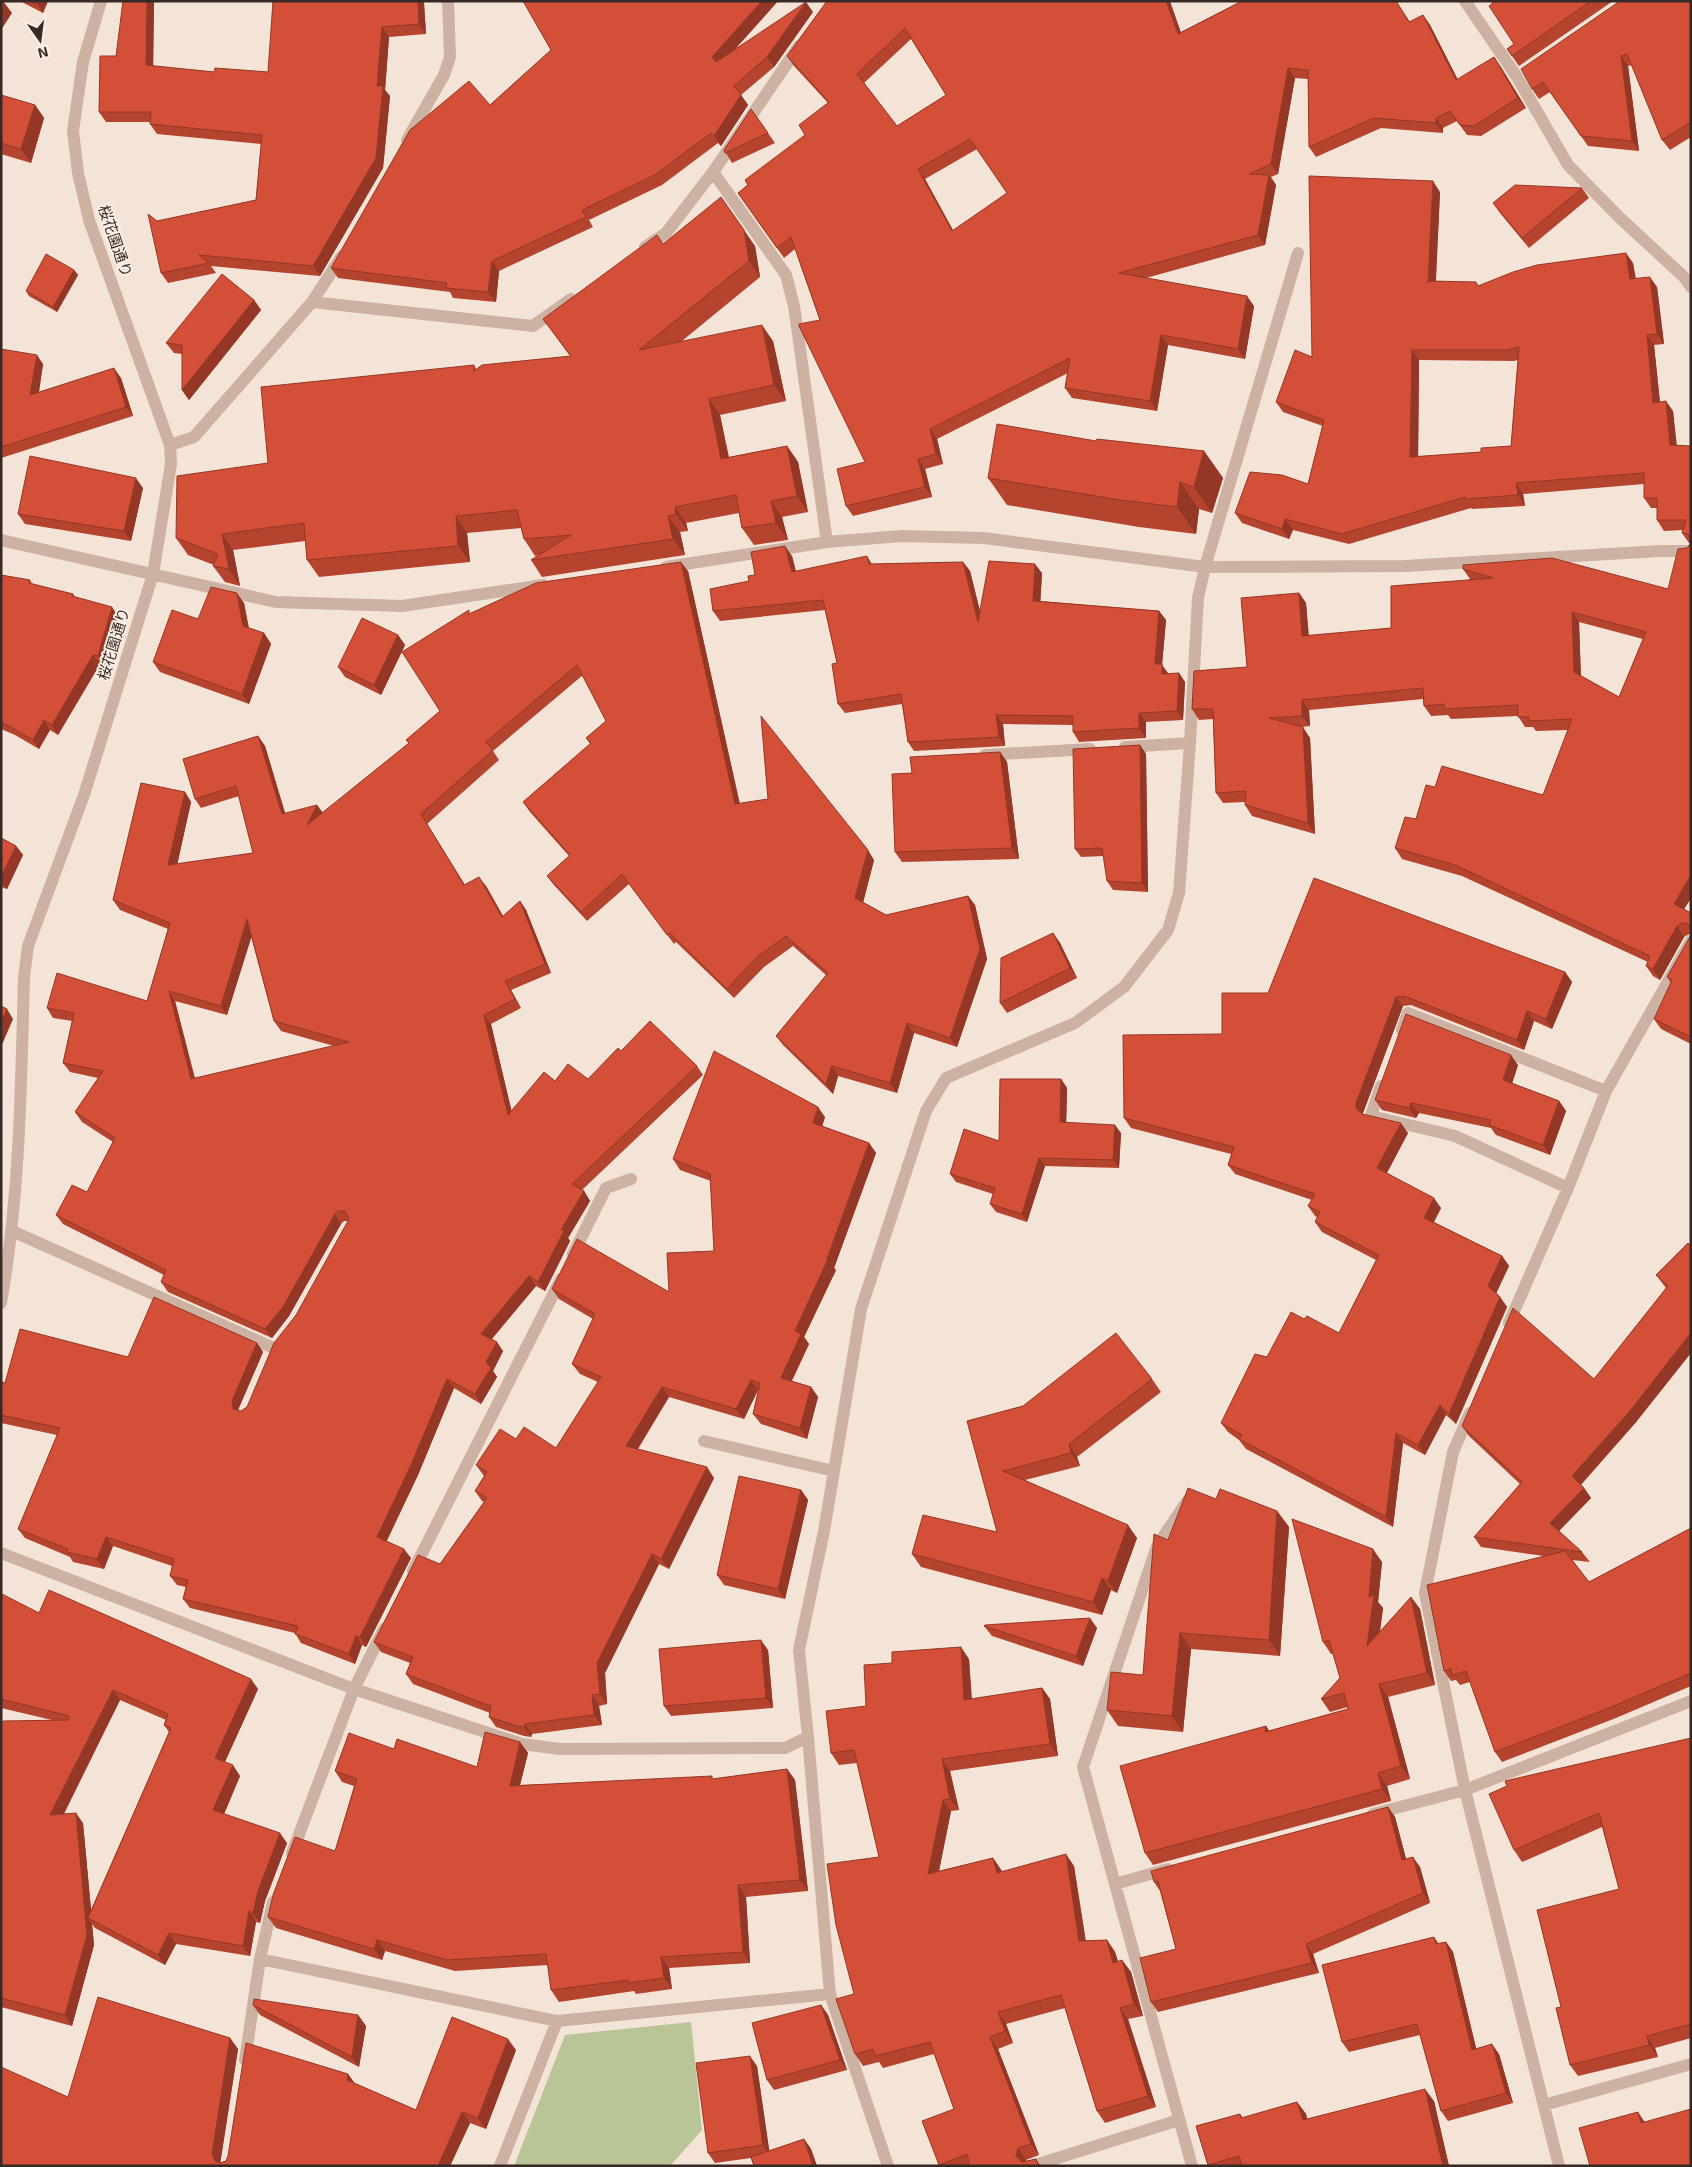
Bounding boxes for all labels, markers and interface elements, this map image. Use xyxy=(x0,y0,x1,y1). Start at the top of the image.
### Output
north arrow xyxy=(15,15,65,65)
text: N xyxy=(36,44,50,63)
street label: 桜花園通り xyxy=(95,202,137,279)
street label: 桜花園通り xyxy=(93,605,133,682)

